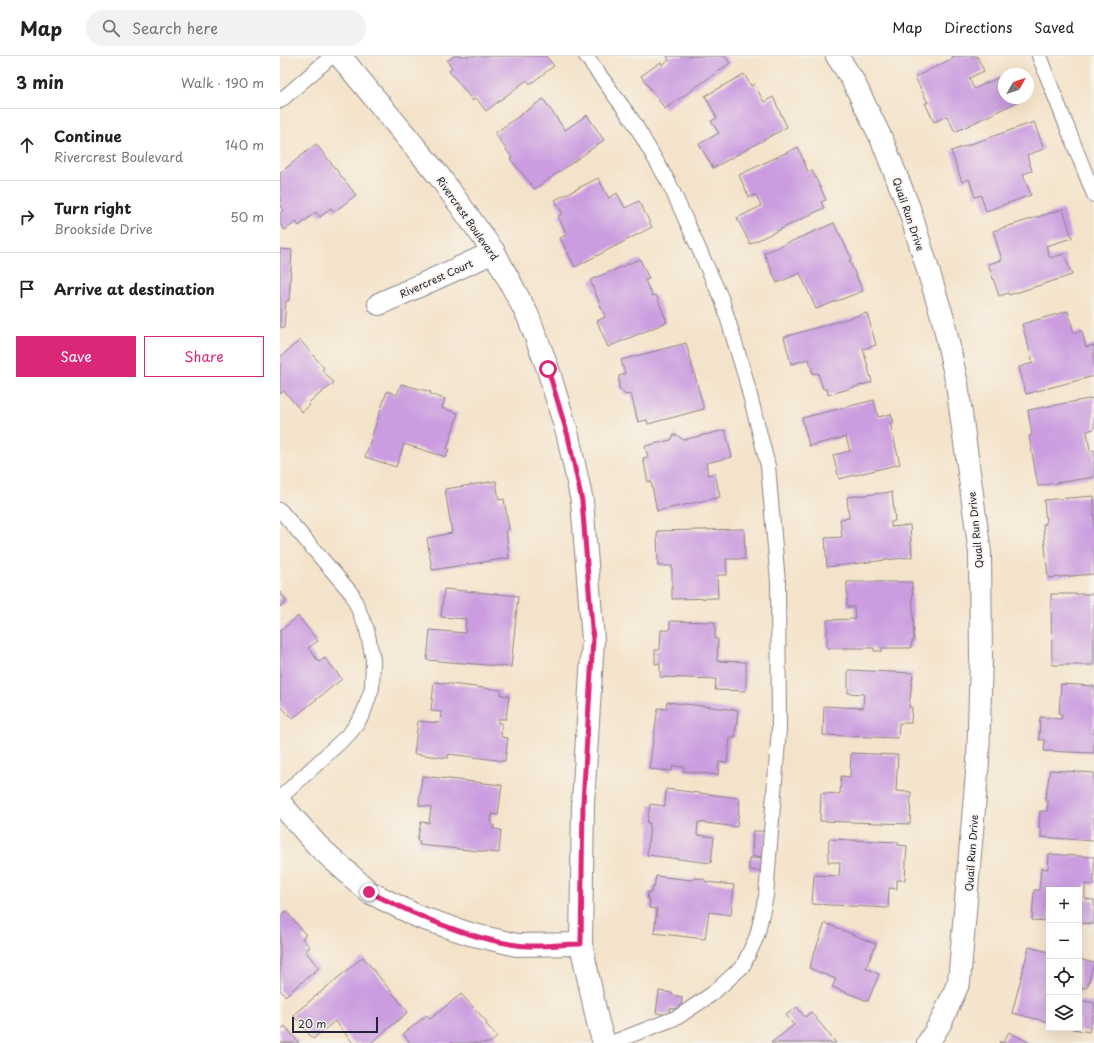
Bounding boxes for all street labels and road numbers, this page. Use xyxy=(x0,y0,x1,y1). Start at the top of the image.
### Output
street label: Rivercrest Boulevard xyxy=(433,173,503,263)
street label: Quail Run Drive xyxy=(889,175,929,253)
street label: Rivercrest Court xyxy=(397,255,475,301)
street label: Quail Run Drive xyxy=(964,491,986,569)
street label: Quail Run Drive xyxy=(961,814,981,892)

